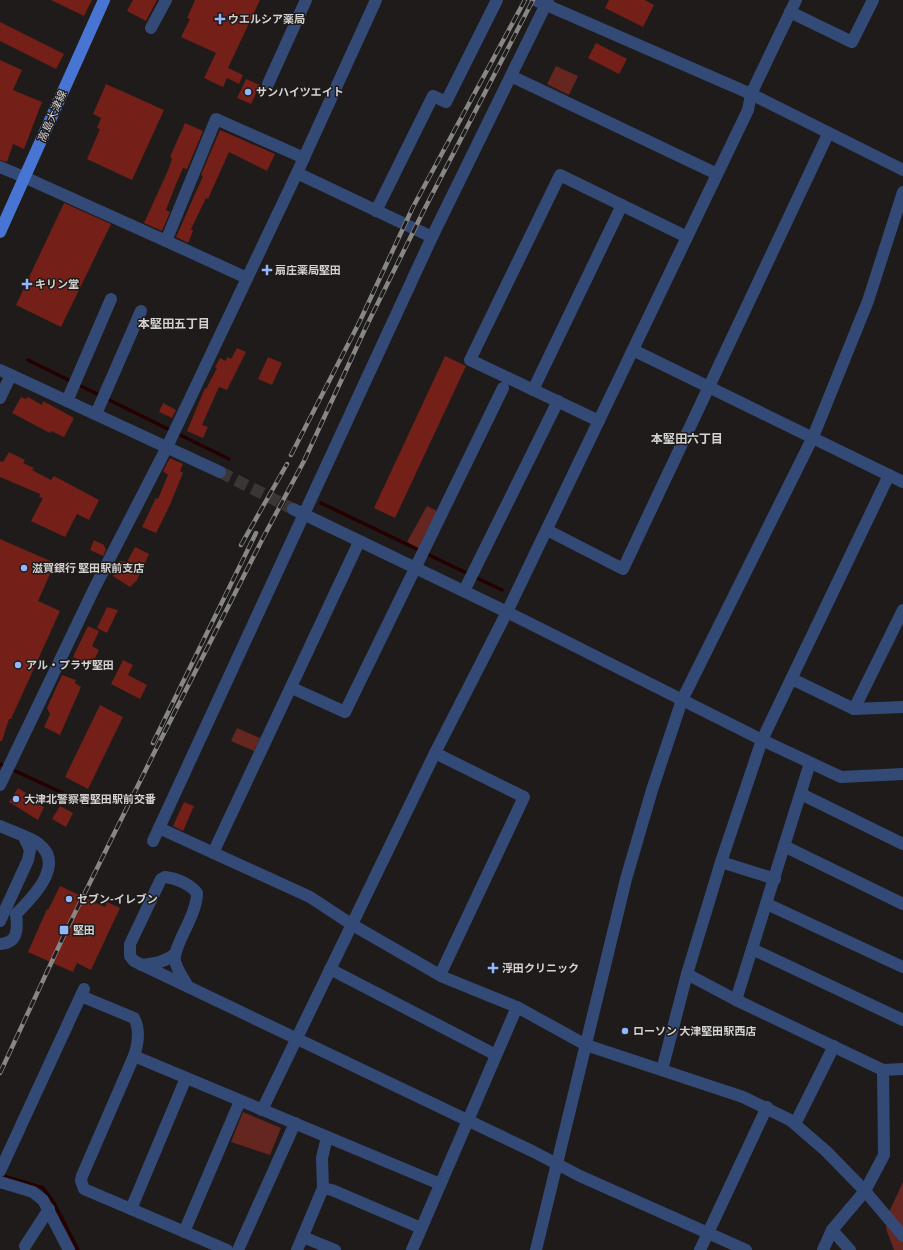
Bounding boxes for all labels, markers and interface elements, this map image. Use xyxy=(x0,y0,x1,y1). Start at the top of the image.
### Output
place label: ウエルシア薬局 xyxy=(228,12,305,27)
marker: ウエルシア薬局 xyxy=(215,14,225,24)
place label: サンハイツエイト xyxy=(256,85,344,100)
marker: サンハイツエイト xyxy=(243,87,253,97)
street label: 高島大津線 xyxy=(34,88,70,144)
place label: 扇庄薬局堅田 xyxy=(275,263,341,278)
marker: 扇庄薬局堅田 xyxy=(262,265,272,275)
place label: キリン堂 xyxy=(35,277,79,292)
marker: キリン堂 xyxy=(22,279,32,289)
district label: 本堅田五丁目 xyxy=(138,316,210,333)
district label: 本堅田六丁目 xyxy=(651,431,723,448)
place label: 滋賀銀行 堅田駅前支店 xyxy=(32,561,144,576)
marker: 滋賀銀行 堅田駅前支店 xyxy=(19,563,29,573)
place label: アル・プラザ堅田 xyxy=(26,658,114,673)
marker: アル・プラザ堅田 xyxy=(13,660,23,670)
place label: 大津北警察署堅田駅前交番 xyxy=(24,792,156,807)
marker: 大津北警察署堅田駅前交番 xyxy=(11,794,21,804)
place label: セブン-イレブン xyxy=(77,892,158,907)
marker: セブン-イレブン xyxy=(64,894,74,904)
place label: 堅田 xyxy=(73,923,95,938)
marker: 堅田 xyxy=(58,924,70,936)
place label: 浮田クリニック xyxy=(502,961,579,976)
marker: 浮田クリニック xyxy=(487,962,499,974)
place label: ローソン 大津堅田駅西店 xyxy=(633,1024,756,1039)
marker: ローソン 大津堅田駅西店 xyxy=(620,1026,630,1036)

